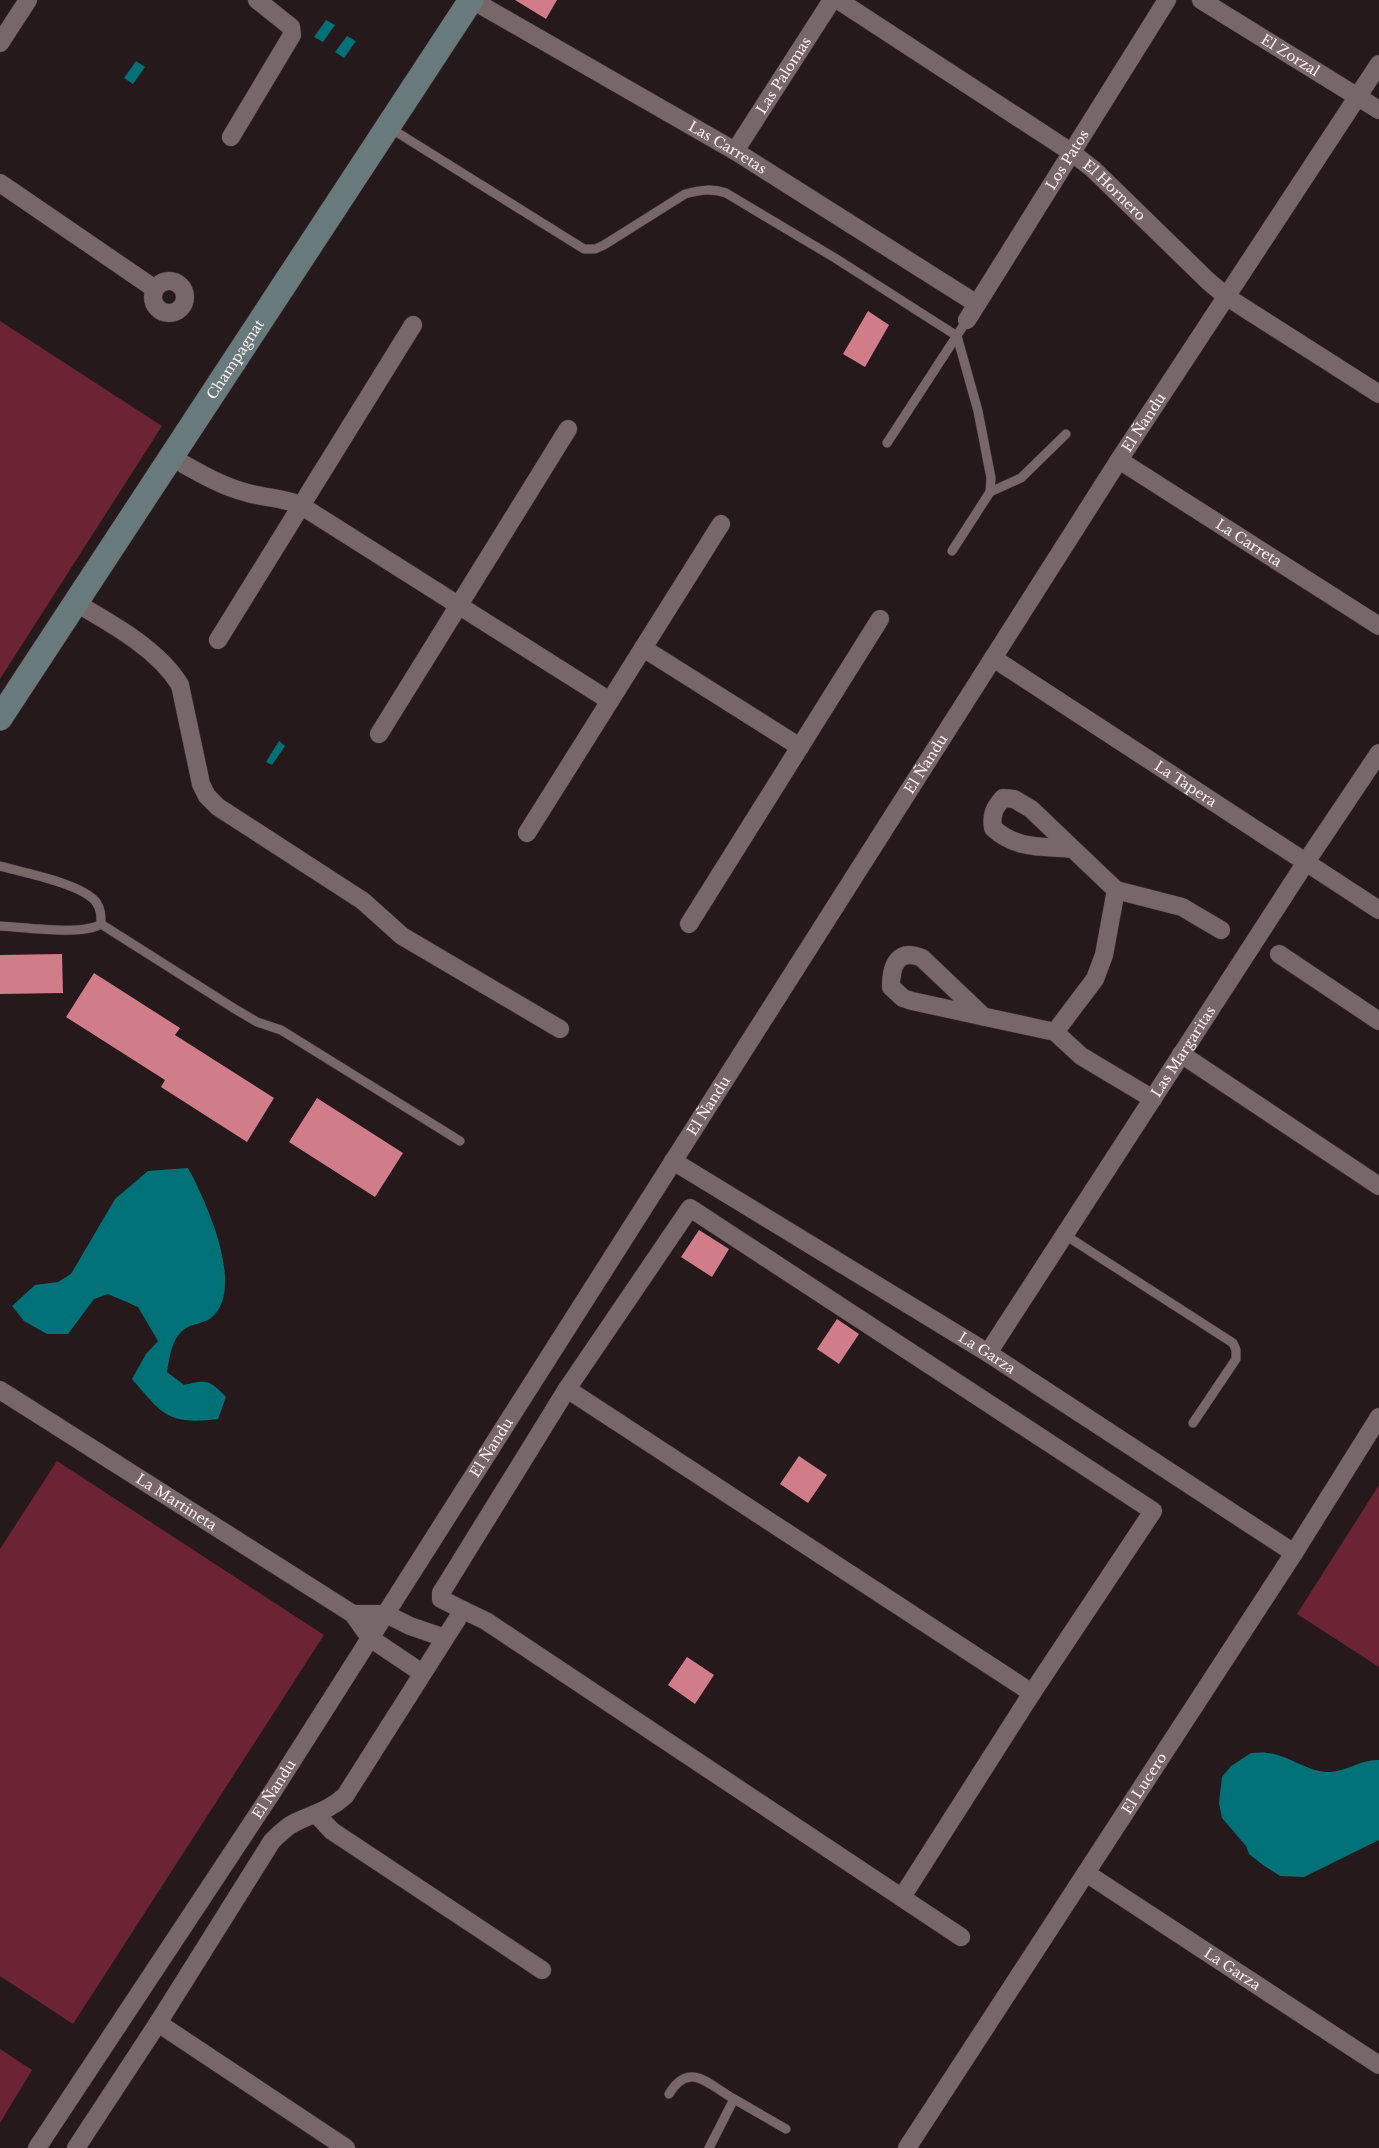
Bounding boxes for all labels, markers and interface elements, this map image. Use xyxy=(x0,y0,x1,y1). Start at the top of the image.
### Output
street label: El Zorzal xyxy=(1258,30,1323,80)
street label: Las Palomas xyxy=(752,33,815,117)
street label: Las Carretas xyxy=(685,117,770,178)
street label: Los Patos xyxy=(1042,126,1093,193)
street label: El Hornero xyxy=(1079,156,1150,224)
street label: Champagnat xyxy=(203,315,268,403)
street label: El Ñandu xyxy=(1118,389,1170,455)
street label: La Carreta xyxy=(1212,515,1286,571)
street label: El Ñandu xyxy=(900,730,952,797)
street label: La Tapera xyxy=(1151,757,1220,811)
street label: Las Margaritas xyxy=(1147,1003,1219,1101)
street label: El Ñandu xyxy=(683,1072,735,1139)
street label: La Garza xyxy=(955,1328,1019,1378)
street label: El Ñandu xyxy=(466,1414,517,1481)
street label: La Martineta xyxy=(133,1470,220,1534)
street label: El Lucero xyxy=(1118,1749,1171,1817)
street label: El Ñandu xyxy=(248,1756,300,1822)
street label: La Garza xyxy=(1201,1944,1264,1994)

